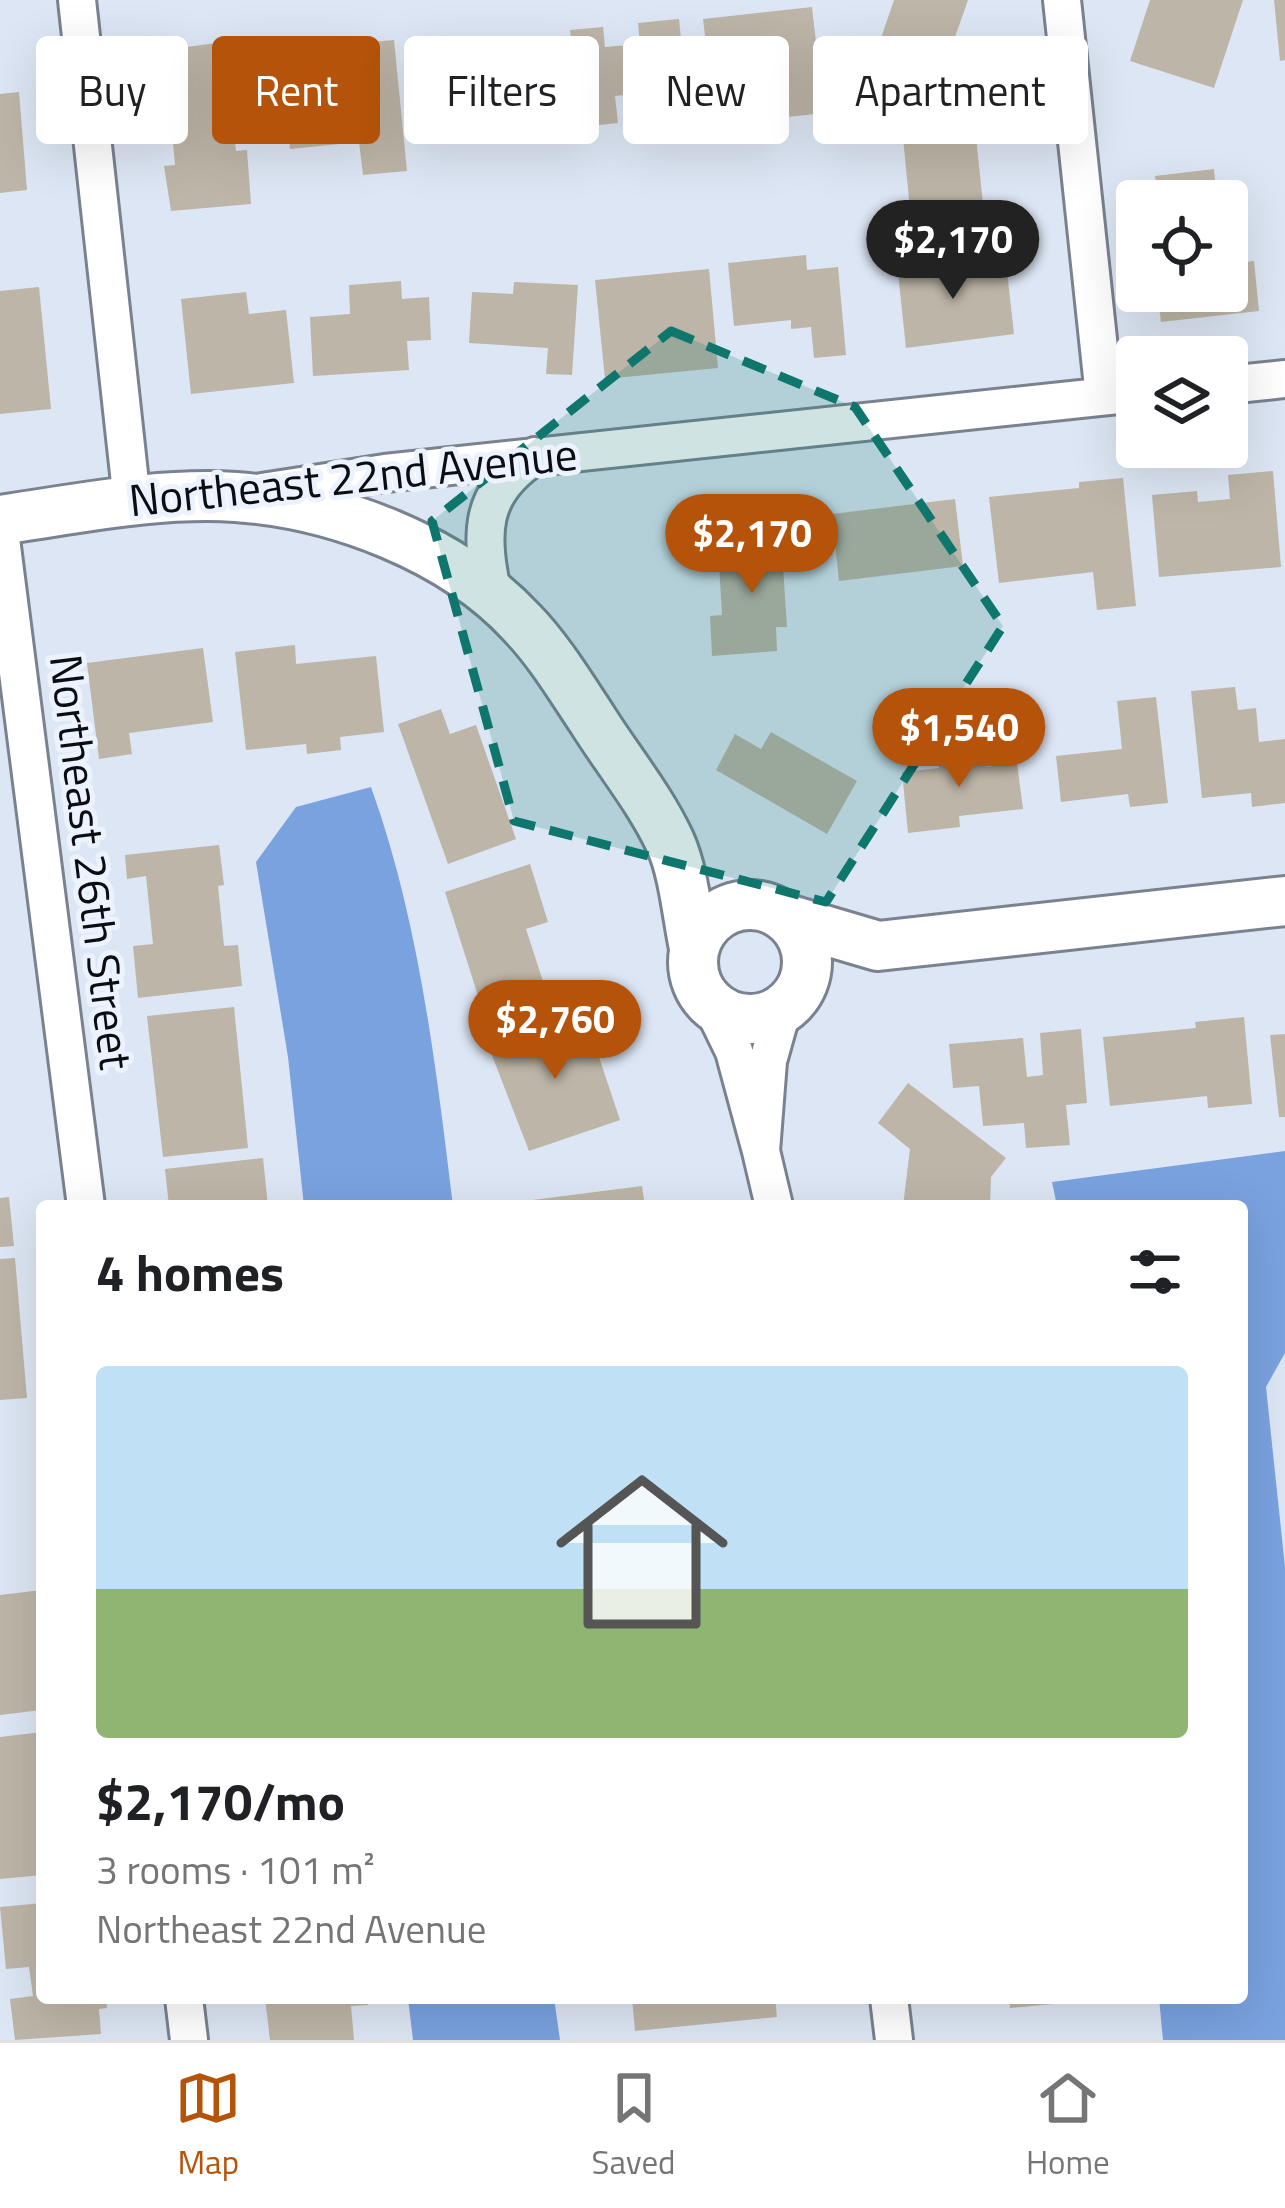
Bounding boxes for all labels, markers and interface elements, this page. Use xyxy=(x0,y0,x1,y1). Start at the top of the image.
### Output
chip: Buy xyxy=(36,36,188,144)
chip: Rent xyxy=(212,36,380,144)
chip: Filters xyxy=(404,36,599,144)
chip: New xyxy=(623,36,789,144)
chip: Apartment xyxy=(813,36,1088,144)
map controls xyxy=(1116,180,1248,468)
button: locate xyxy=(1116,180,1248,312)
pin: $2,170 xyxy=(855,200,1051,302)
text: $2,170 xyxy=(893,209,1013,268)
button: layers xyxy=(1116,336,1248,468)
street label: Northeast 22nd Avenue xyxy=(125,419,580,533)
pin: $2,170 xyxy=(654,494,850,596)
text: $2,170 xyxy=(692,503,812,562)
street label: Northeast 26th Street xyxy=(33,650,151,1073)
pin: $1,540 xyxy=(861,688,1057,790)
text: $1,540 xyxy=(899,697,1019,756)
pin: $2,760 xyxy=(457,980,653,1082)
text: $2,760 xyxy=(495,989,615,1048)
text: 4 homes xyxy=(96,1233,284,1311)
icon: filters xyxy=(1122,1239,1188,1305)
icon: home xyxy=(534,1444,750,1660)
text: $2,170/mo xyxy=(96,1762,345,1840)
text: 3 rooms · 101 m² xyxy=(96,1840,375,1899)
text: Northeast 22nd Avenue xyxy=(96,1899,486,1958)
tab: Map xyxy=(175,2065,241,2187)
tab: Saved xyxy=(592,2065,676,2187)
tab: Home xyxy=(1026,2065,1110,2187)

